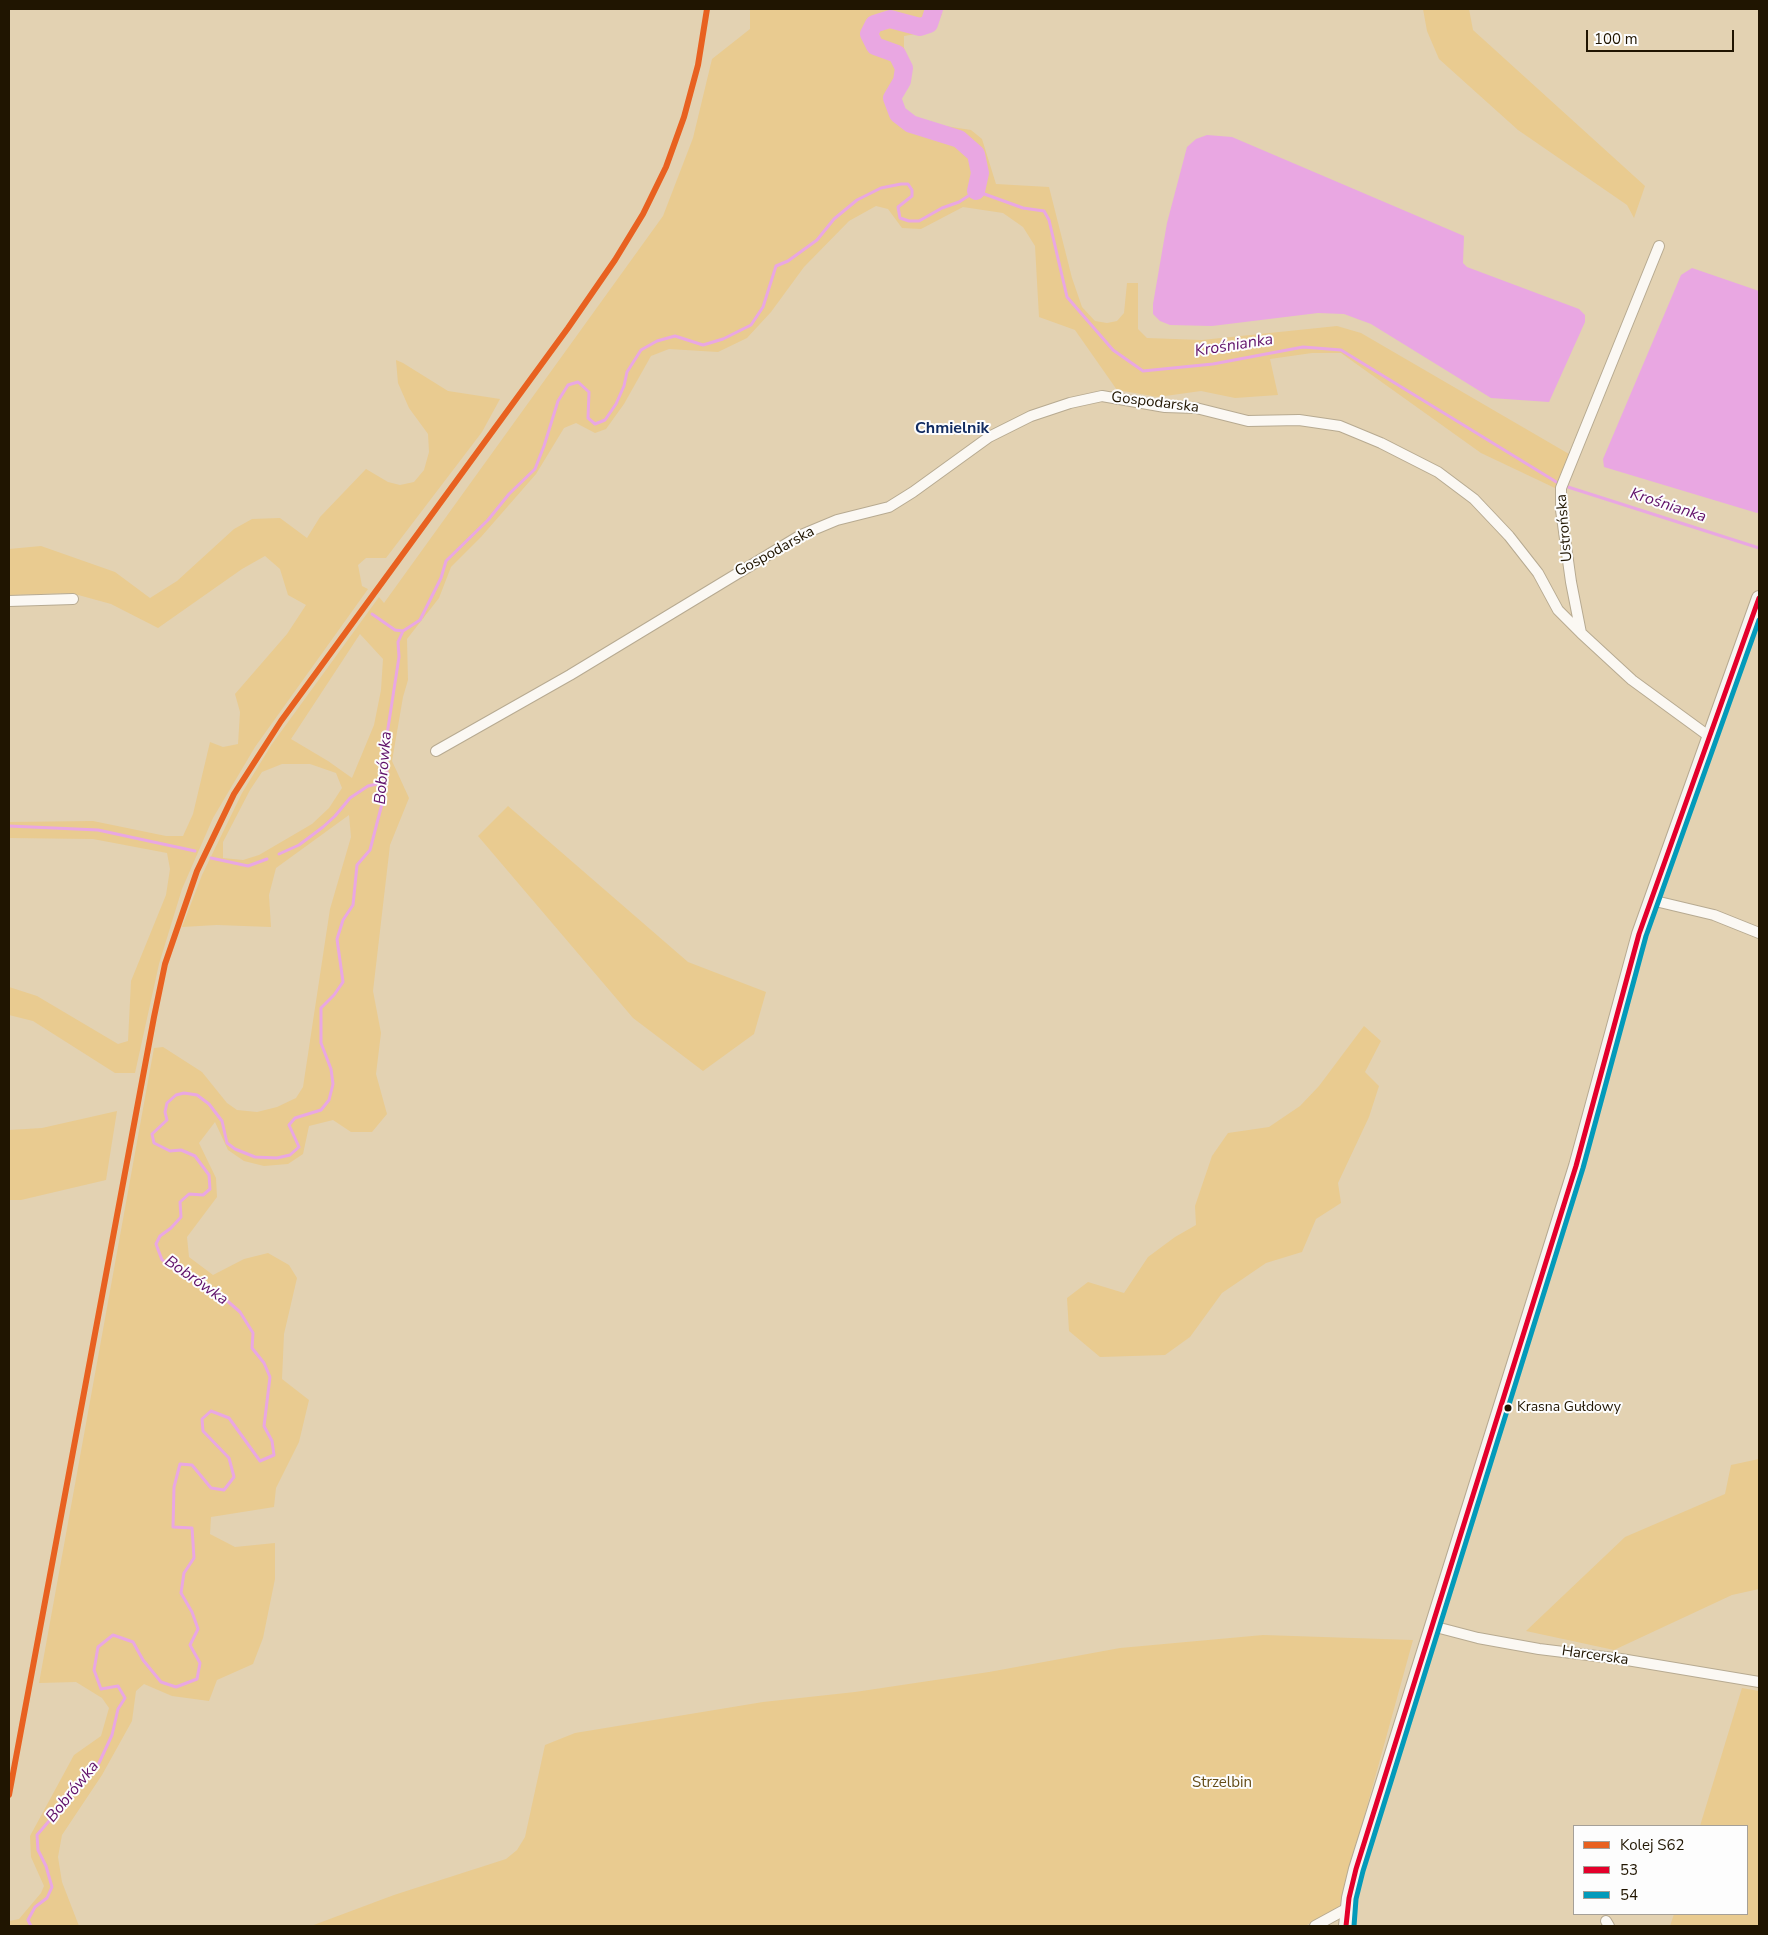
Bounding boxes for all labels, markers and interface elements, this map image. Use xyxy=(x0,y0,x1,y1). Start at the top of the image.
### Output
scale bar xyxy=(1588,20,1736,52)
text: 100 m xyxy=(1594,29,1638,49)
water label: Krośnianka xyxy=(1193,330,1275,362)
street label: Gospodarska xyxy=(1110,389,1200,417)
district label: Chmielnik xyxy=(915,419,989,439)
water label: Krośnianka xyxy=(1627,485,1709,527)
street label: Ustrońska xyxy=(1553,493,1577,563)
street label: Gospodarska xyxy=(732,523,818,581)
water label: Bobrówka xyxy=(371,731,397,805)
water label: Bobrówka xyxy=(160,1252,232,1310)
place label: Krasna Gułdowy xyxy=(1517,1400,1621,1416)
marker: Krasna Gułdowy xyxy=(1503,1403,1513,1413)
street label: Harcerska xyxy=(1560,1642,1630,1670)
water label: Bobrówka xyxy=(42,1757,104,1827)
park label: Strzelbin xyxy=(1192,1774,1252,1792)
legend xyxy=(1573,1825,1748,1915)
text: Kolej S62 xyxy=(1620,1835,1685,1855)
text: 53 xyxy=(1620,1860,1638,1880)
text: 54 xyxy=(1620,1885,1638,1905)

